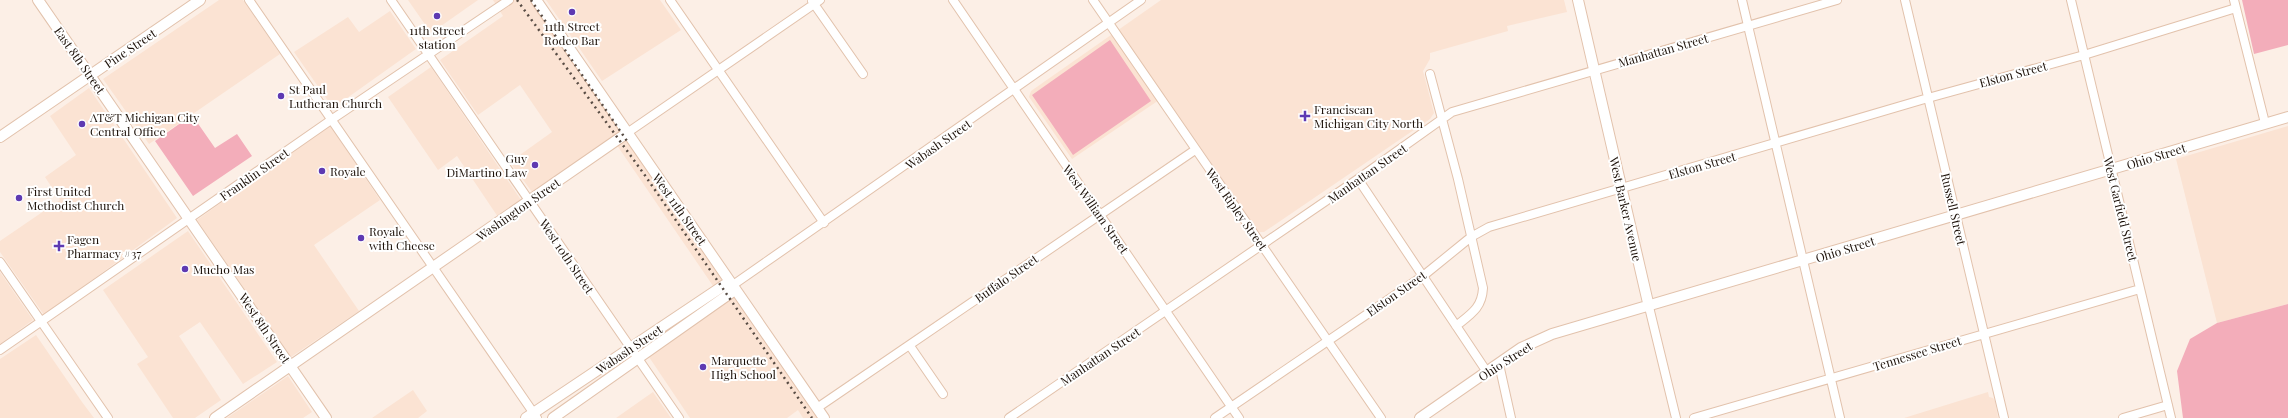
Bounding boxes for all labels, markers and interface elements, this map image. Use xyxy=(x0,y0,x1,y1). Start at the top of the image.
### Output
marker: 11th Street Rodeo Bar xyxy=(567,7,577,17)
marker: 11th Street station xyxy=(432,11,442,21)
place label: 11th Street Rodeo Bar xyxy=(544,18,601,48)
place label: 11th Street station xyxy=(409,22,465,52)
street label: East 8th Street xyxy=(51,23,109,97)
street label: Pine Street xyxy=(101,24,160,71)
street label: Manhattan Street xyxy=(1616,29,1711,70)
street label: Elston Street xyxy=(1977,57,2049,91)
place label: St Paul Lutheran Church xyxy=(289,81,382,111)
marker: St Paul Lutheran Church xyxy=(276,91,286,101)
place label: Franciscan Michigan City North xyxy=(1314,101,1423,131)
place label: AT&T Michigan City Central Office xyxy=(89,109,199,139)
marker: Franciscan Michigan City North xyxy=(1299,110,1311,122)
street label: Wabash Street xyxy=(901,115,975,173)
marker: AT&T Michigan City Central Office xyxy=(77,119,87,129)
street label: Manhattan Street xyxy=(1324,139,1410,206)
street label: Ohio Street xyxy=(2124,139,2188,173)
street label: Franklin Street xyxy=(216,144,292,204)
street label: Elston Street xyxy=(1666,148,1738,182)
place label: Guy DiMartino Law xyxy=(446,150,528,180)
street label: West Barker Avenue xyxy=(1606,154,1646,263)
street label: West Garfield Street xyxy=(2100,154,2142,264)
marker: Guy DiMartino Law xyxy=(530,160,540,170)
street label: West William Street xyxy=(1059,161,1133,257)
place label: Royale xyxy=(330,163,366,179)
street label: West Ripley Street xyxy=(1202,164,1272,254)
marker: Royale xyxy=(317,166,327,176)
street label: West 11th Street xyxy=(649,169,711,249)
street label: Russell Street xyxy=(1938,171,1970,247)
street label: Washington Street xyxy=(472,174,564,244)
place label: First United Methodist Church xyxy=(27,183,124,213)
marker: First United Methodist Church xyxy=(14,193,24,203)
street label: West 10th Street xyxy=(536,215,598,297)
place label: Royale with Cheese xyxy=(369,223,435,253)
place label: Fagen Pharmacy #37 xyxy=(67,231,142,261)
street label: Ohio Street xyxy=(1813,232,1877,266)
marker: Royale with Cheese xyxy=(356,233,366,243)
marker: Fagen Pharmacy #37 xyxy=(54,241,64,251)
street label: Buffalo Street xyxy=(971,250,1041,306)
place label: Mucho Mas xyxy=(193,261,254,277)
marker: Mucho Mas xyxy=(180,264,190,274)
street label: Elston Street xyxy=(1363,266,1430,319)
street label: West 8th Street xyxy=(235,289,295,367)
street label: Wabash Street xyxy=(592,321,666,378)
street label: Manhattan Street xyxy=(1057,323,1144,389)
street label: Tennessee Street xyxy=(1871,332,1964,374)
street label: Ohio Street xyxy=(1475,337,1536,384)
place label: Marquette High School xyxy=(711,352,776,382)
marker: Marquette High School xyxy=(698,362,708,372)

